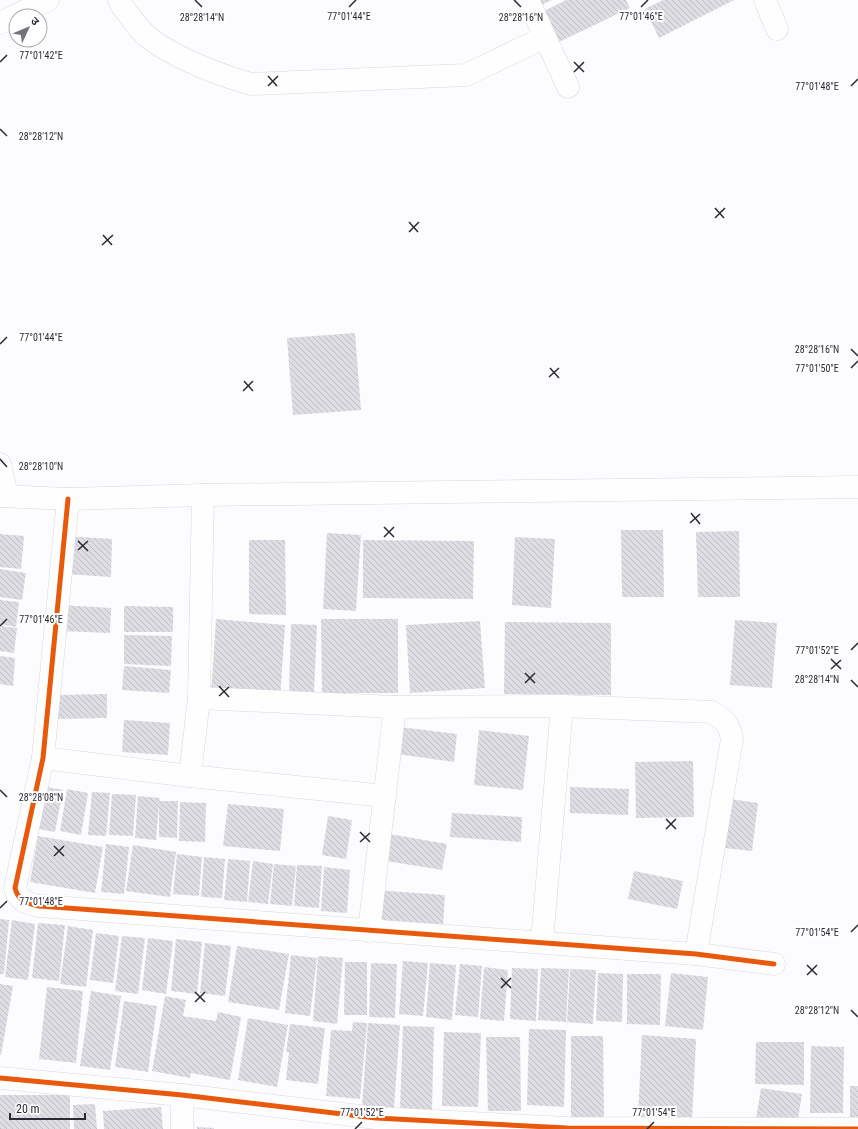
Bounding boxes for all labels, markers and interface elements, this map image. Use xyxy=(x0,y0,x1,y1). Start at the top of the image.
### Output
north arrow xyxy=(8,8,48,48)
text: 77°01'44"E xyxy=(327,11,371,22)
text: 77°01'46"E xyxy=(619,11,663,22)
text: 28°28'14"N xyxy=(180,12,224,23)
text: 28°28'16"N xyxy=(499,12,543,23)
text: उ xyxy=(28,15,42,29)
text: 77°01'42"E xyxy=(19,50,63,61)
text: 77°01'48"E xyxy=(795,81,839,92)
text: 28°28'12"N xyxy=(19,131,63,142)
text: 77°01'44"E xyxy=(19,332,63,343)
text: 28°28'16"N xyxy=(795,344,839,355)
text: 77°01'50"E xyxy=(795,363,839,374)
text: 28°28'10"N xyxy=(19,461,63,472)
text: 77°01'46"E xyxy=(19,614,63,625)
text: 77°01'52"E xyxy=(795,645,839,656)
text: 28°28'14"N xyxy=(795,674,839,685)
text: 28°28'08"N xyxy=(19,792,63,803)
text: 77°01'48"E xyxy=(19,896,63,907)
text: 77°01'54"E xyxy=(795,927,839,938)
text: 28°28'12"N xyxy=(795,1005,839,1016)
scale bar xyxy=(10,1095,85,1121)
text: 20 m xyxy=(16,1102,40,1116)
text: 77°01'52"E xyxy=(340,1107,384,1118)
text: 77°01'54"E xyxy=(632,1107,676,1118)

